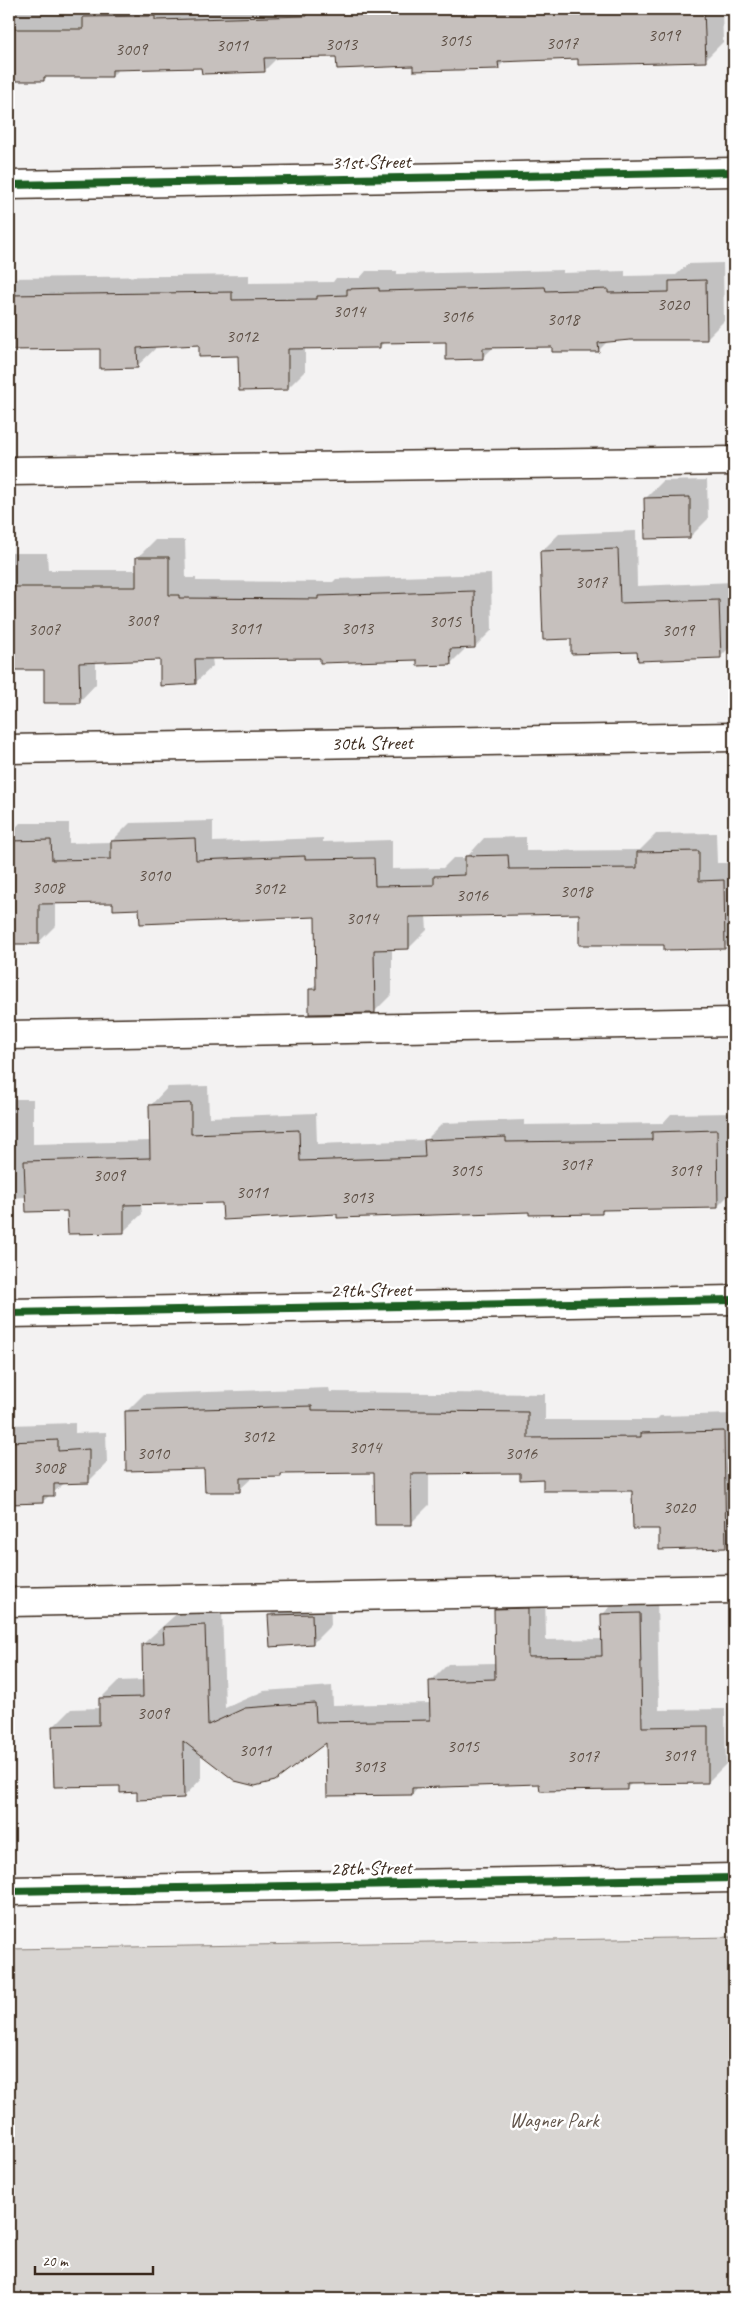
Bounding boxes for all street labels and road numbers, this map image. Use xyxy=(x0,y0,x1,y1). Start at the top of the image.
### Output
street label: 31st Street xyxy=(331,149,413,175)
street label: 30th Street xyxy=(331,730,415,756)
street label: 29th Street xyxy=(330,1277,414,1303)
street label: 28th Street xyxy=(330,1855,414,1881)

